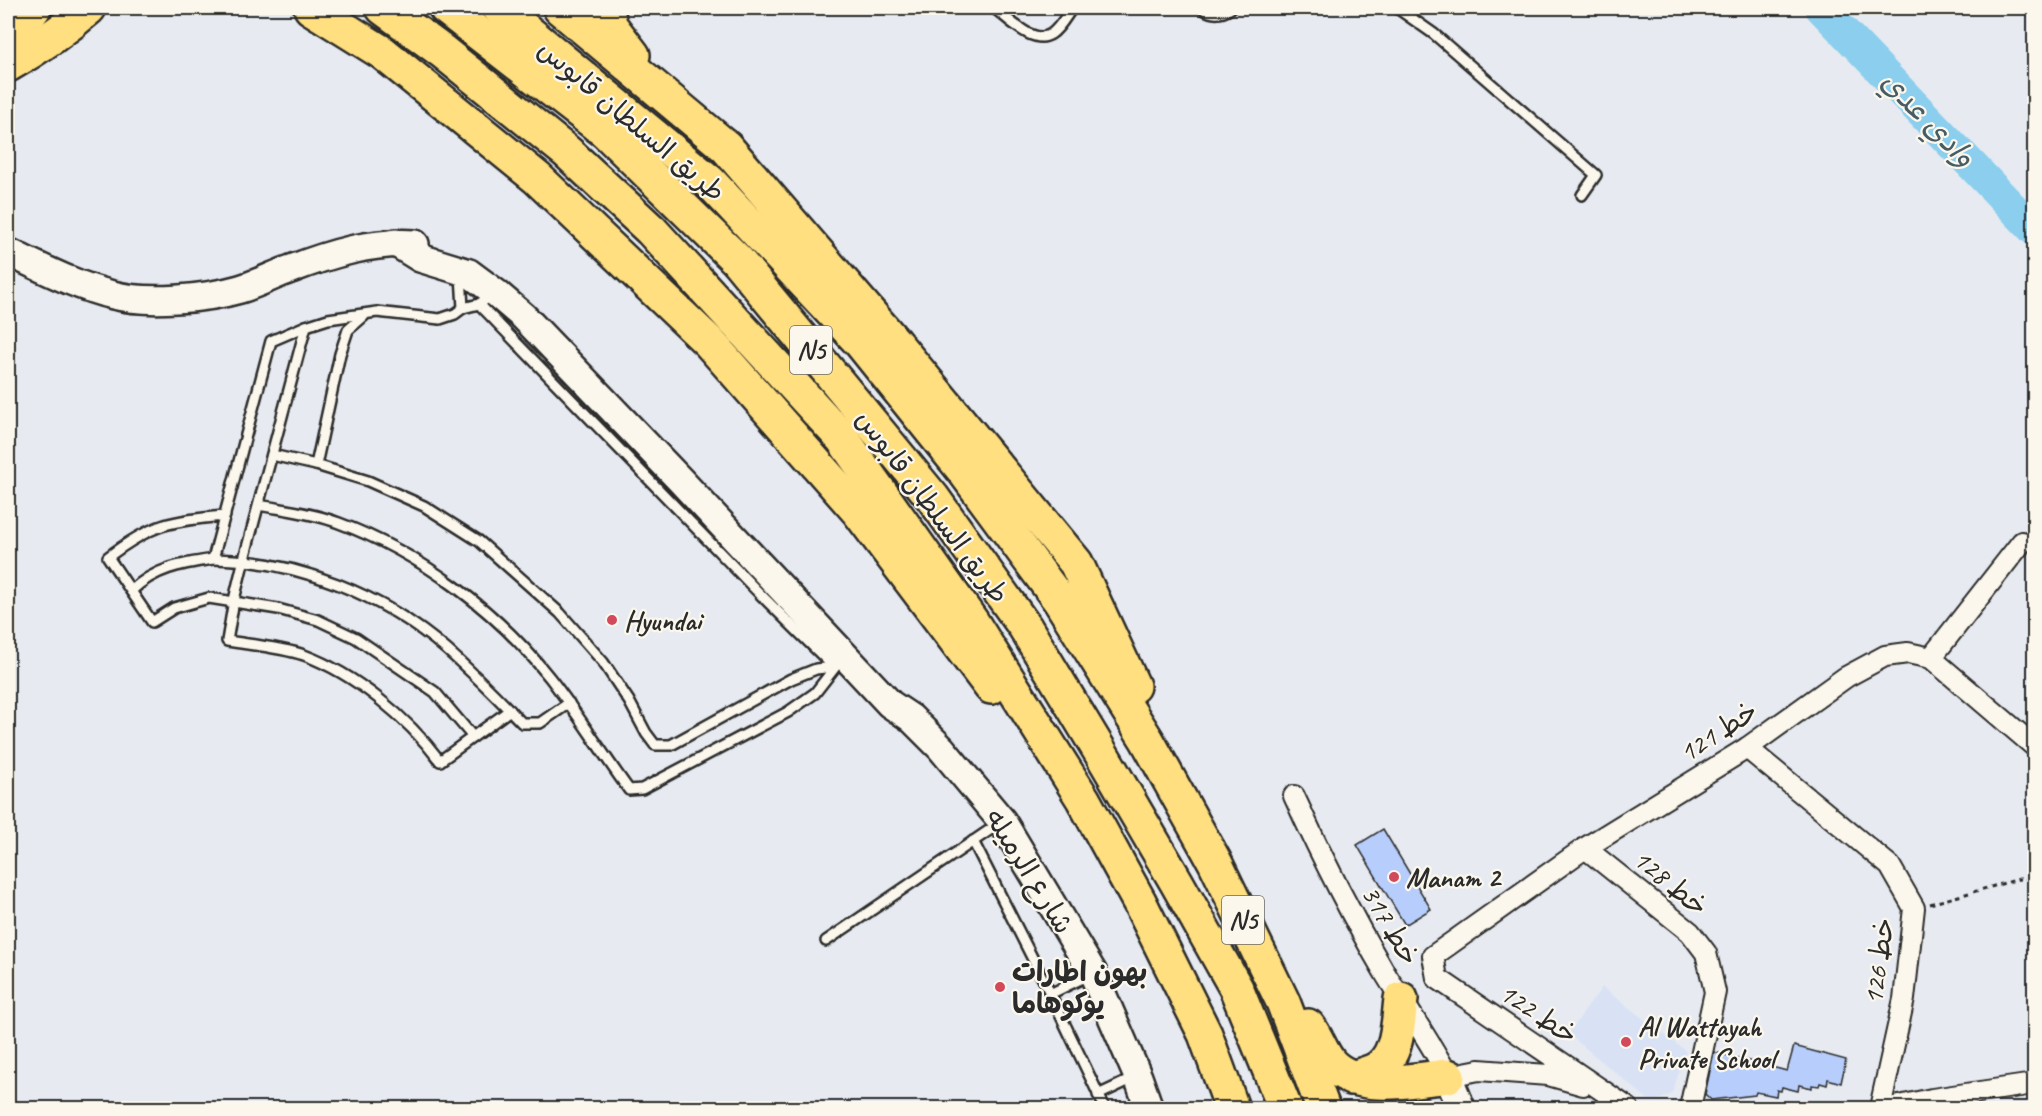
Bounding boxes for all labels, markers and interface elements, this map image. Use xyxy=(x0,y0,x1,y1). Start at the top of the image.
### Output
street label: طريق السلطان قابوس xyxy=(531,32,733,209)
water label: وادي عدي xyxy=(1871,63,1983,177)
road number: N5 xyxy=(790,326,832,374)
street label: طريق السلطان قابوس xyxy=(848,402,1017,610)
place label: Hyundai xyxy=(624,603,705,638)
marker: Hyundai xyxy=(605,613,619,627)
street label: خط 121 xyxy=(1672,693,1764,770)
street label: شارع الرميله xyxy=(976,802,1082,941)
street label: خط 128 xyxy=(1626,841,1715,924)
place label: Manam 2 xyxy=(1406,860,1502,895)
marker: Manam 2 xyxy=(1387,870,1401,884)
street label: خط 317 xyxy=(1354,879,1427,972)
road number: N5 xyxy=(1222,896,1264,944)
street label: خط 126 xyxy=(1855,916,1902,1007)
place label: بهون اطارات يوكوهاما xyxy=(1012,954,1147,1022)
street label: خط 122 xyxy=(1493,975,1585,1052)
marker: بهون اطارات يوكوهاما xyxy=(993,980,1007,994)
place label: Al Wattayah Private School xyxy=(1638,1009,1780,1076)
marker: Al Wattayah Private School xyxy=(1619,1035,1633,1049)

